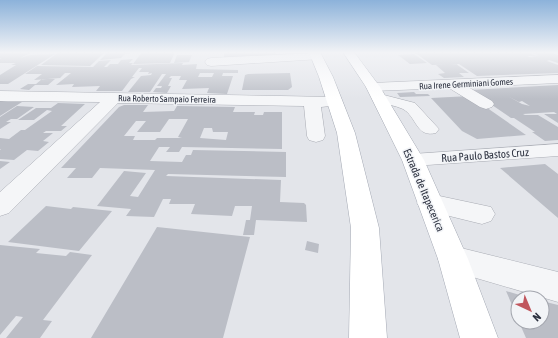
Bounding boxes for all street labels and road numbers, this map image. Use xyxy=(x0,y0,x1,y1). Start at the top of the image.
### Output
street label: Rua Irene Germiniani Gomes xyxy=(419,77,513,91)
street label: Rua Roberto Sampaio Ferreira xyxy=(118,93,216,105)
street label: Rua Paulo Bastos Cruz xyxy=(441,146,529,164)
street label: Estrada de Itapecerica xyxy=(401,147,447,233)

